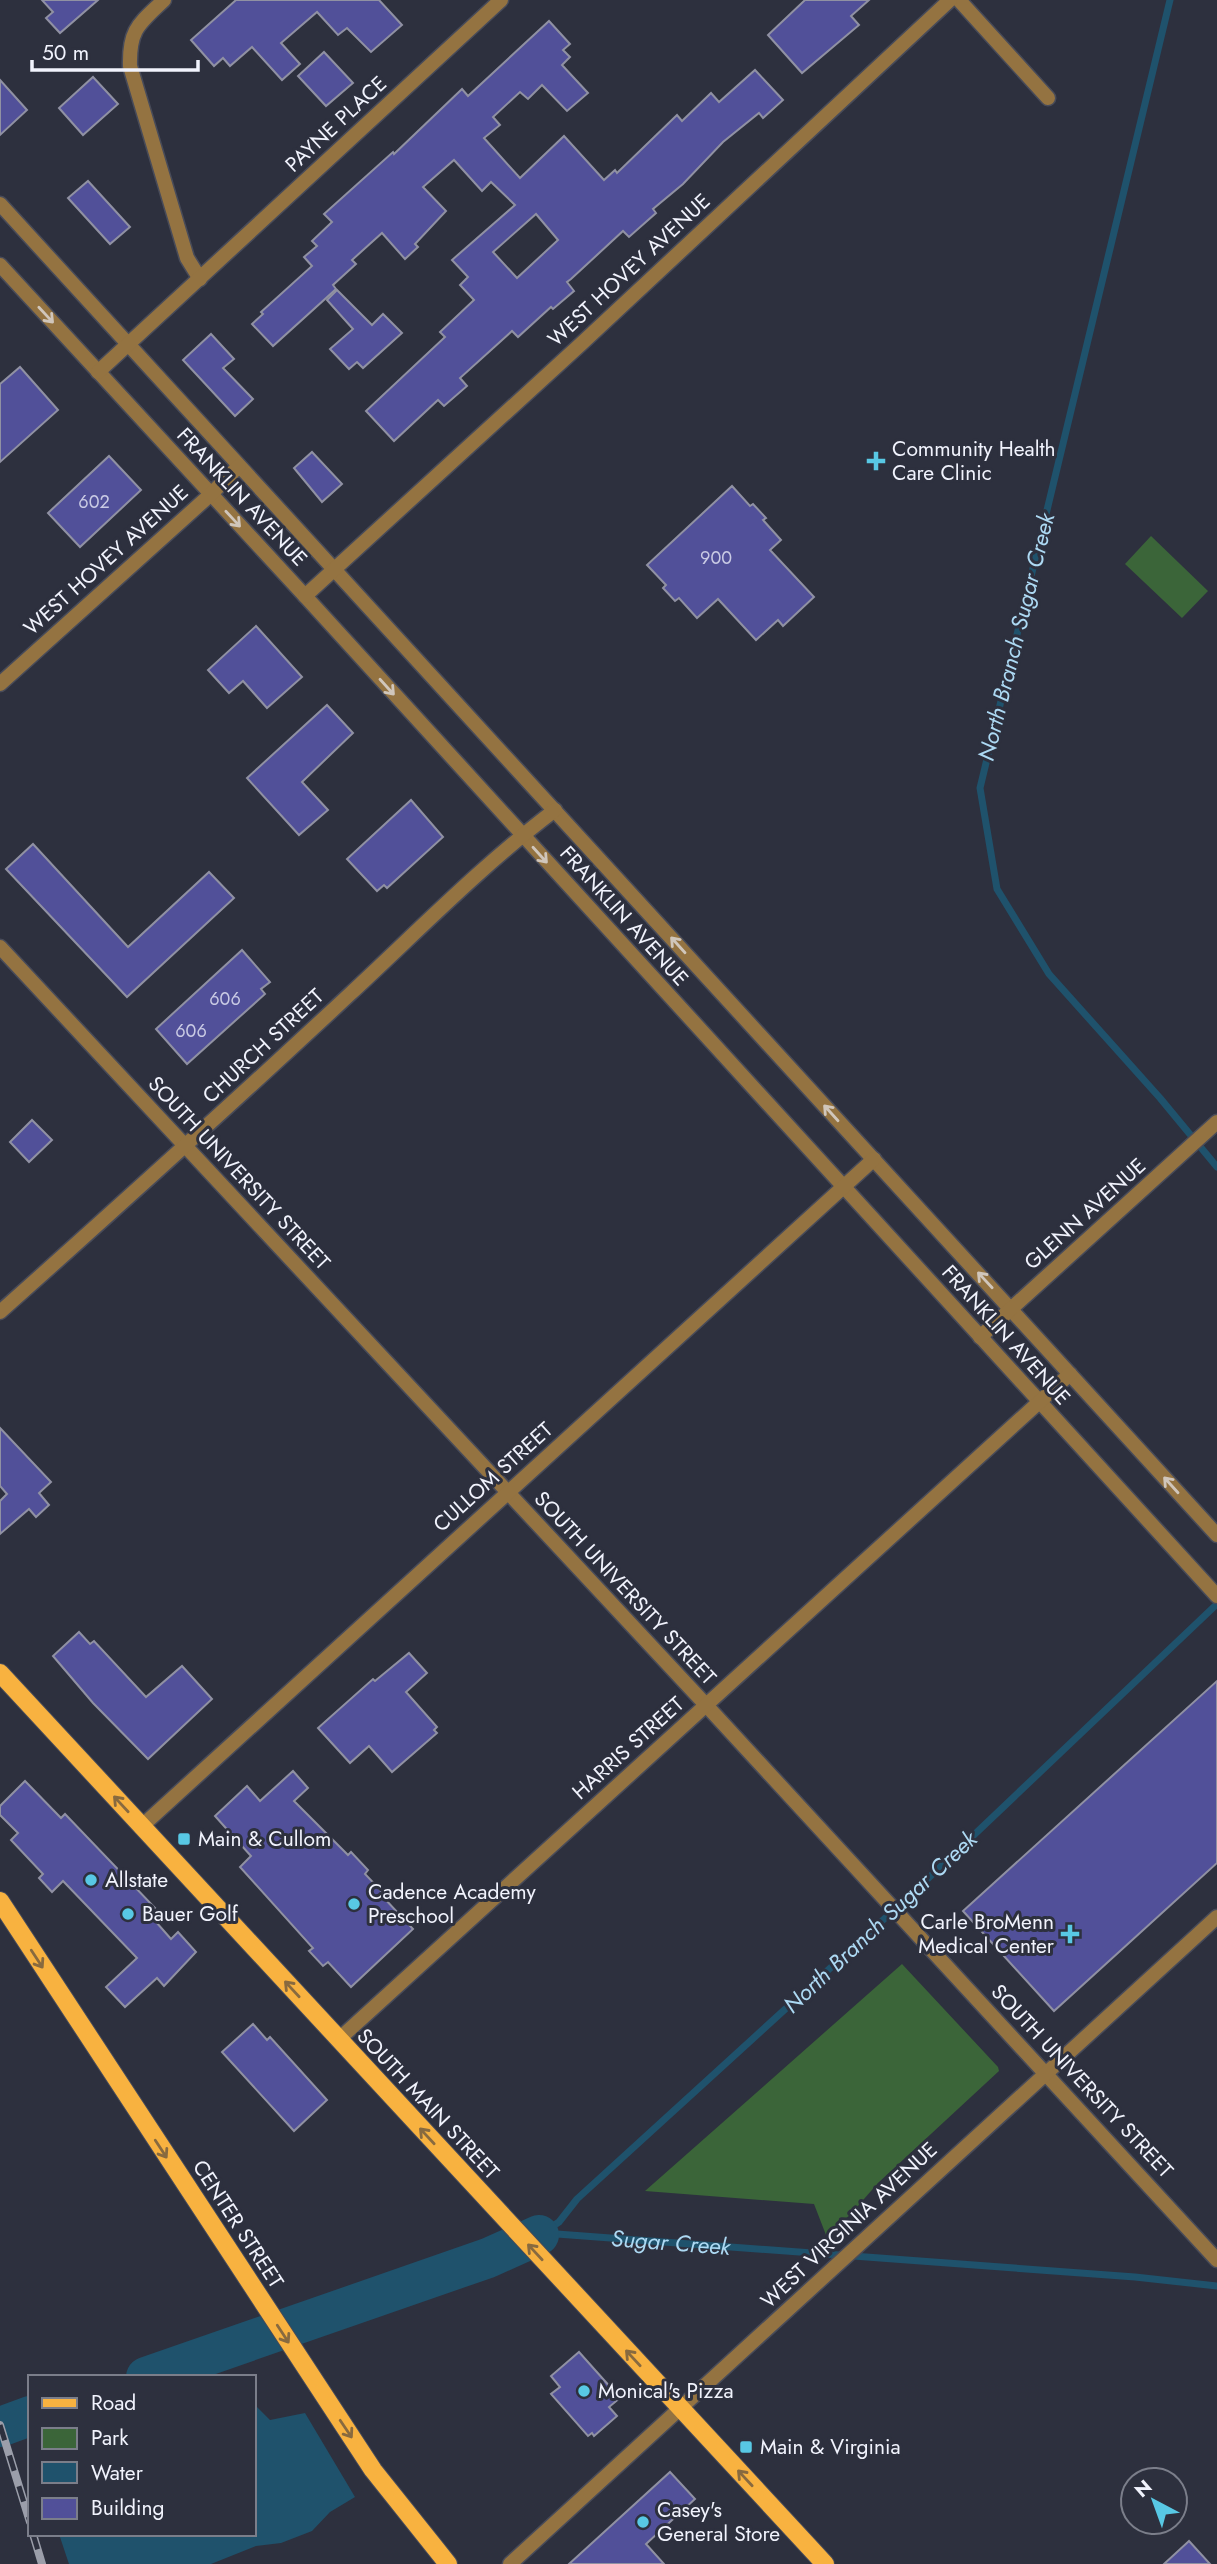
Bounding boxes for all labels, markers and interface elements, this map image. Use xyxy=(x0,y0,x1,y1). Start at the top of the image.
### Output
scale bar xyxy=(32,28,198,72)
text: 50 m xyxy=(42,38,89,68)
street label: PAYNE PLACE xyxy=(279,69,393,179)
street label: WEST HOVEY AVENUE xyxy=(541,187,717,353)
one-way arrow xyxy=(38,306,54,324)
street label: FRANKLIN AVENUE xyxy=(170,421,314,573)
place label: Community Health Care Clinic xyxy=(892,434,1056,488)
marker: Community Health Care Clinic xyxy=(866,451,886,471)
street label: WEST HOVEY AVENUE xyxy=(17,478,195,642)
house number: 602 xyxy=(78,489,110,515)
water label: North Branch Sugar Creek xyxy=(969,508,1064,765)
one-way arrow xyxy=(225,510,241,528)
house number: 900 xyxy=(700,545,732,571)
one-way arrow xyxy=(379,677,395,695)
street label: FRANKLIN AVENUE xyxy=(553,839,695,993)
one-way arrow xyxy=(532,846,548,864)
one-way arrow xyxy=(669,937,686,954)
street label: CHURCH STREET xyxy=(196,982,330,1110)
house number: 606 xyxy=(209,986,241,1012)
house number: 606 xyxy=(175,1018,207,1044)
street label: SOUTH UNIVERSITY STREET xyxy=(141,1069,337,1277)
one-way arrow xyxy=(823,1104,839,1122)
street label: GLENN AVENUE xyxy=(1018,1151,1152,1277)
street label: FRANKLIN AVENUE xyxy=(935,1258,1077,1412)
one-way arrow xyxy=(977,1271,993,1289)
street label: CULLOM STREET xyxy=(427,1415,560,1539)
one-way arrow xyxy=(1163,1476,1179,1494)
street label: SOUTH UNIVERSITY STREET xyxy=(527,1484,723,1692)
street label: HARRIS STREET xyxy=(565,1689,691,1806)
one-way arrow xyxy=(113,1795,129,1813)
water label: North Branch Sugar Creek xyxy=(775,1822,985,2021)
place label: Main & Cullom xyxy=(198,1824,331,1854)
marker: Main & Cullom xyxy=(176,1831,192,1847)
place label: Allstate xyxy=(105,1865,168,1895)
marker: Allstate xyxy=(83,1872,99,1888)
place label: Cadence Academy Preschool xyxy=(368,1877,537,1931)
marker: Cadence Academy Preschool xyxy=(346,1896,362,1912)
place label: Bauer Golf xyxy=(142,1899,239,1929)
marker: Bauer Golf xyxy=(120,1906,136,1922)
place label: Carle BroMenn Medical Center xyxy=(918,1907,1055,1961)
marker: Carle BroMenn Medical Center xyxy=(1060,1924,1080,1944)
one-way arrow xyxy=(30,1948,44,1968)
street label: SOUTH UNIVERSITY STREET xyxy=(984,1977,1180,2185)
one-way arrow xyxy=(284,1981,300,1999)
street label: SOUTH MAIN STREET xyxy=(350,2022,506,2186)
one-way arrow xyxy=(419,2127,435,2145)
street label: WEST VIRGINIA AVENUE xyxy=(754,2135,944,2315)
one-way arrow xyxy=(155,2139,169,2159)
street label: CENTER STREET xyxy=(185,2154,291,2294)
water label: Sugar Creek xyxy=(610,2221,733,2264)
one-way arrow xyxy=(526,2244,543,2261)
one-way arrow xyxy=(276,2324,291,2343)
one-way arrow xyxy=(625,2350,642,2367)
legend xyxy=(28,2375,256,2536)
place label: Monical's Pizza xyxy=(598,2376,734,2406)
marker: Monical's Pizza xyxy=(576,2383,592,2399)
text: Road xyxy=(91,2388,136,2418)
one-way arrow xyxy=(338,2419,353,2438)
text: Park xyxy=(91,2423,129,2453)
place label: Main & Virginia xyxy=(760,2432,901,2462)
marker: Main & Virginia xyxy=(738,2439,754,2455)
text: Water xyxy=(91,2458,144,2488)
north arrow xyxy=(1119,2466,1189,2536)
one-way arrow xyxy=(737,2470,754,2487)
text: N xyxy=(1129,2473,1158,2504)
text: Building xyxy=(91,2493,164,2523)
place label: Casey's General Store xyxy=(657,2495,780,2549)
marker: Casey's General Store xyxy=(635,2514,651,2530)

